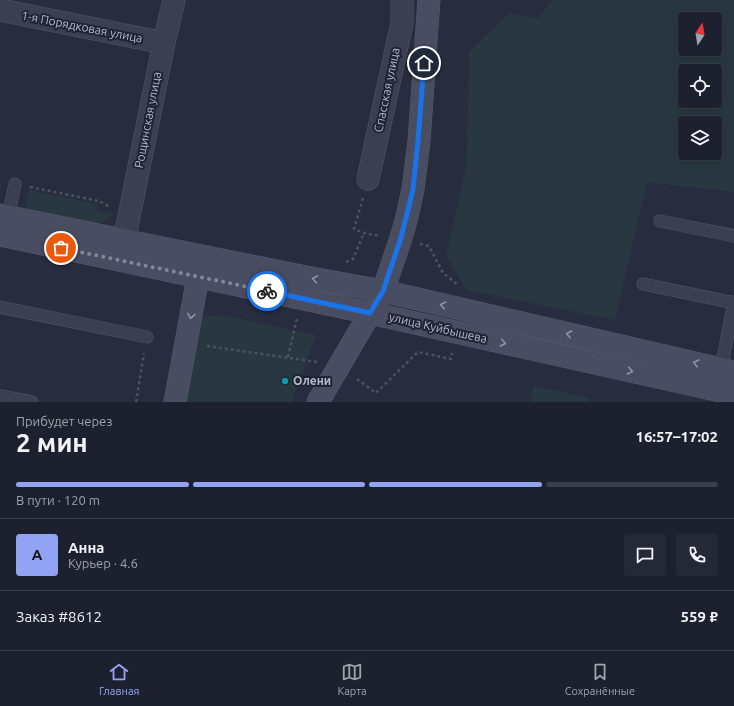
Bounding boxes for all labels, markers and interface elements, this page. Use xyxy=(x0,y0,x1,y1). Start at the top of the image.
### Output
street label: 1-я Порядковая улица xyxy=(20,8,144,45)
north arrow xyxy=(678,12,722,56)
map controls xyxy=(678,12,722,160)
street label: Спасская улица xyxy=(371,46,402,133)
pin xyxy=(407,46,441,80)
icon: home xyxy=(413,52,435,74)
button: locate xyxy=(678,64,722,108)
street label: Рощинская улица xyxy=(132,71,163,169)
button: layers xyxy=(678,116,722,160)
pin xyxy=(44,231,78,265)
icon: bag xyxy=(50,237,72,259)
courier xyxy=(247,271,287,311)
one-way arrow xyxy=(312,275,318,283)
icon: bike xyxy=(256,280,278,302)
one-way arrow xyxy=(439,301,446,310)
street label: улица Куйбышева xyxy=(388,310,489,345)
one-way arrow xyxy=(187,312,196,319)
one-way arrow xyxy=(566,330,573,339)
one-way arrow xyxy=(500,338,506,346)
one-way arrow xyxy=(693,359,700,368)
one-way arrow xyxy=(627,367,633,375)
place label: Олени xyxy=(293,374,331,387)
marker: Олени xyxy=(280,376,290,386)
text: Прибудет через xyxy=(16,414,113,428)
text: 2 мин xyxy=(16,428,88,457)
text: 16:57–17:02 xyxy=(635,428,718,445)
text: В пути · 120 m xyxy=(16,493,100,507)
button: chat xyxy=(624,534,666,576)
button: phone xyxy=(676,534,718,576)
text: Анна xyxy=(68,539,104,556)
text: А xyxy=(32,546,42,563)
text: Курьер · 4.6 xyxy=(68,556,138,570)
text: Заказ #8612 xyxy=(16,608,102,625)
text: 559 ₽ xyxy=(681,608,718,625)
tab: Главная xyxy=(99,661,140,697)
tab: Карта xyxy=(337,661,367,697)
tab: Сохранённые xyxy=(565,661,635,697)

